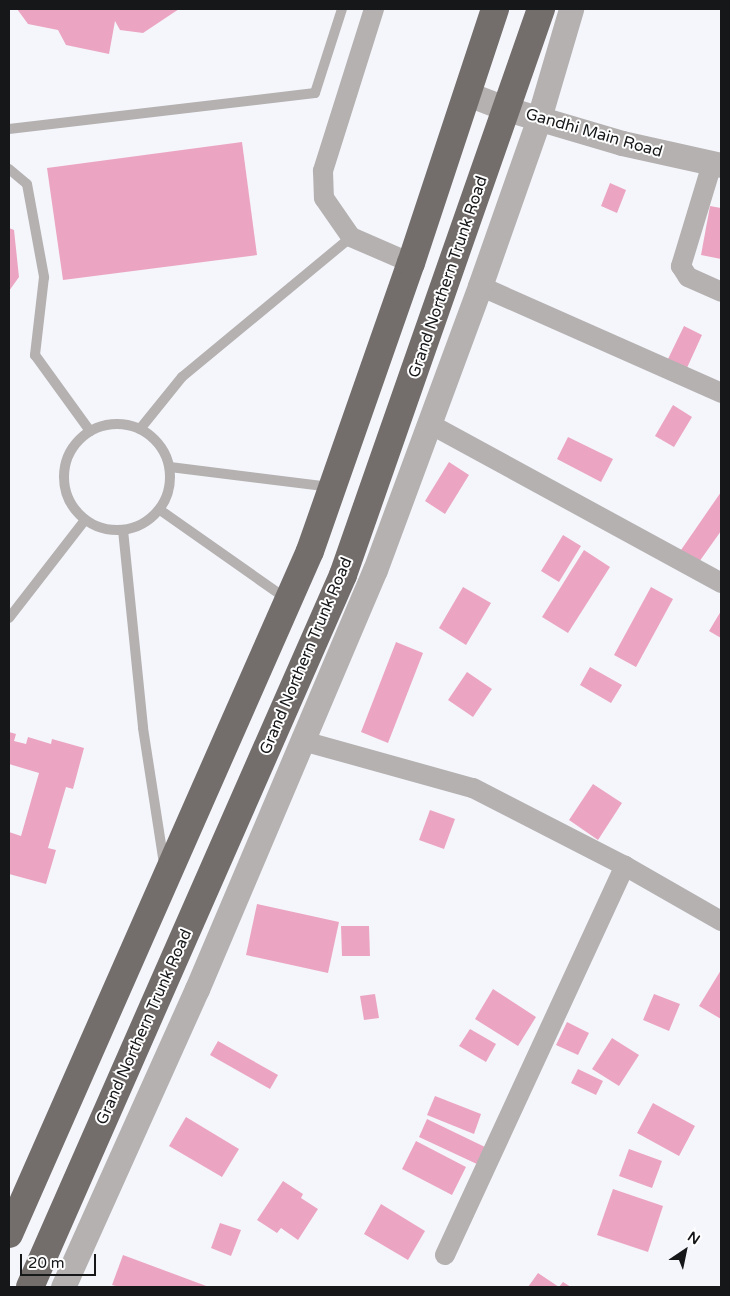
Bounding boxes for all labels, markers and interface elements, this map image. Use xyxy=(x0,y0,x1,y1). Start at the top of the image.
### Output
street label: Gandhi Main Road xyxy=(523,104,665,162)
street label: Grand Northern Trunk Road xyxy=(404,174,492,380)
street label: Grand Northern Trunk Road xyxy=(256,555,356,757)
street label: Grand Northern Trunk Road xyxy=(92,926,196,1128)
north arrow xyxy=(660,1226,710,1276)
text: N xyxy=(684,1228,703,1248)
scale bar xyxy=(22,1244,99,1276)
text: 20 m xyxy=(28,1254,65,1272)

